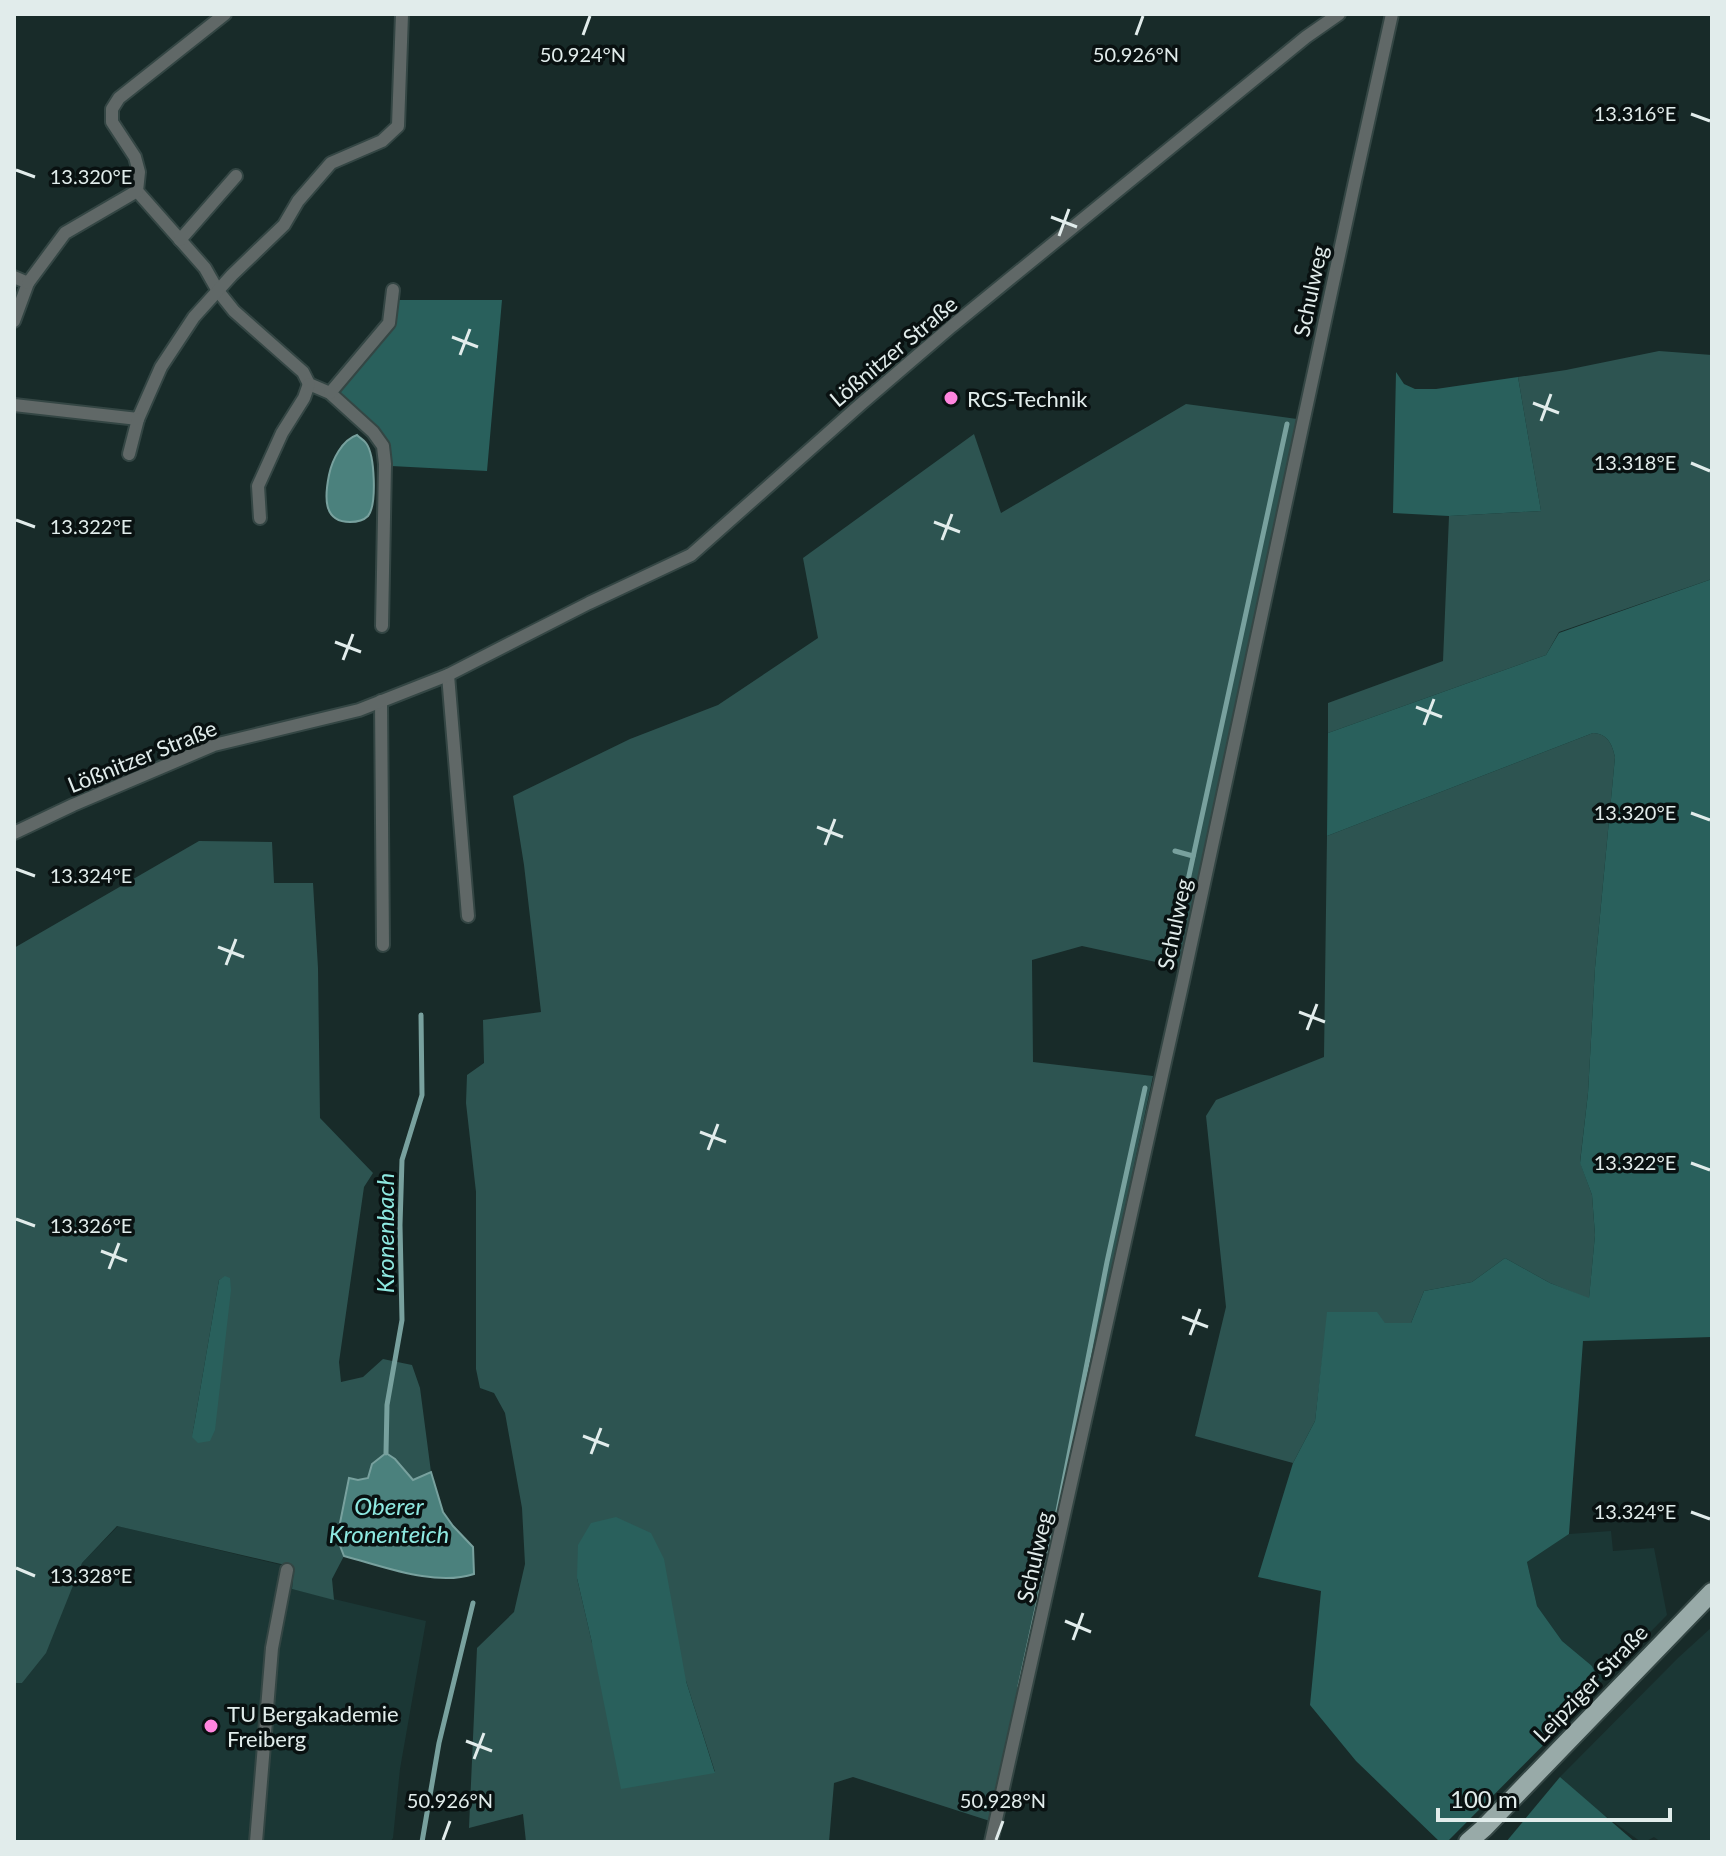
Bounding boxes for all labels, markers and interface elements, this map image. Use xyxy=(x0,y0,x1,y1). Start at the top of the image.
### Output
text: 50.924°N xyxy=(540,42,626,66)
text: 50.926°N xyxy=(1093,42,1179,66)
text: 13.316°E xyxy=(1594,101,1676,125)
text: 13.320°E xyxy=(50,164,132,188)
street label: Schulweg xyxy=(1287,243,1333,339)
street label: Lößnitzer Straße xyxy=(824,290,962,412)
place label: RCS-Technik xyxy=(967,385,1088,412)
marker: RCS-Technik xyxy=(942,389,960,407)
text: 13.318°E xyxy=(1594,450,1676,474)
text: 13.322°E xyxy=(50,514,132,538)
street label: Lößnitzer Straße xyxy=(64,714,220,798)
text: 13.320°E xyxy=(1594,800,1676,824)
text: 13.324°E xyxy=(50,863,132,887)
street label: Schulweg xyxy=(1151,876,1197,972)
text: 13.322°E xyxy=(1594,1150,1676,1174)
water label: Kronenbach xyxy=(370,1173,399,1293)
text: 13.326°E xyxy=(50,1213,132,1237)
water label: Oberer Kronenteich xyxy=(329,1491,449,1548)
text: 13.324°E xyxy=(1594,1499,1676,1523)
street label: Schulweg xyxy=(1010,1509,1058,1605)
text: 13.328°E xyxy=(50,1563,132,1587)
street label: Leipziger Straße xyxy=(1527,1618,1653,1748)
place label: TU Bergakademie Freiberg xyxy=(227,1700,399,1752)
marker: TU Bergakademie Freiberg xyxy=(202,1717,220,1735)
scale bar xyxy=(1438,1772,1670,1822)
text: 100 m xyxy=(1450,1784,1518,1813)
text: 50.926°N xyxy=(407,1788,493,1812)
text: 50.928°N xyxy=(960,1788,1046,1812)

